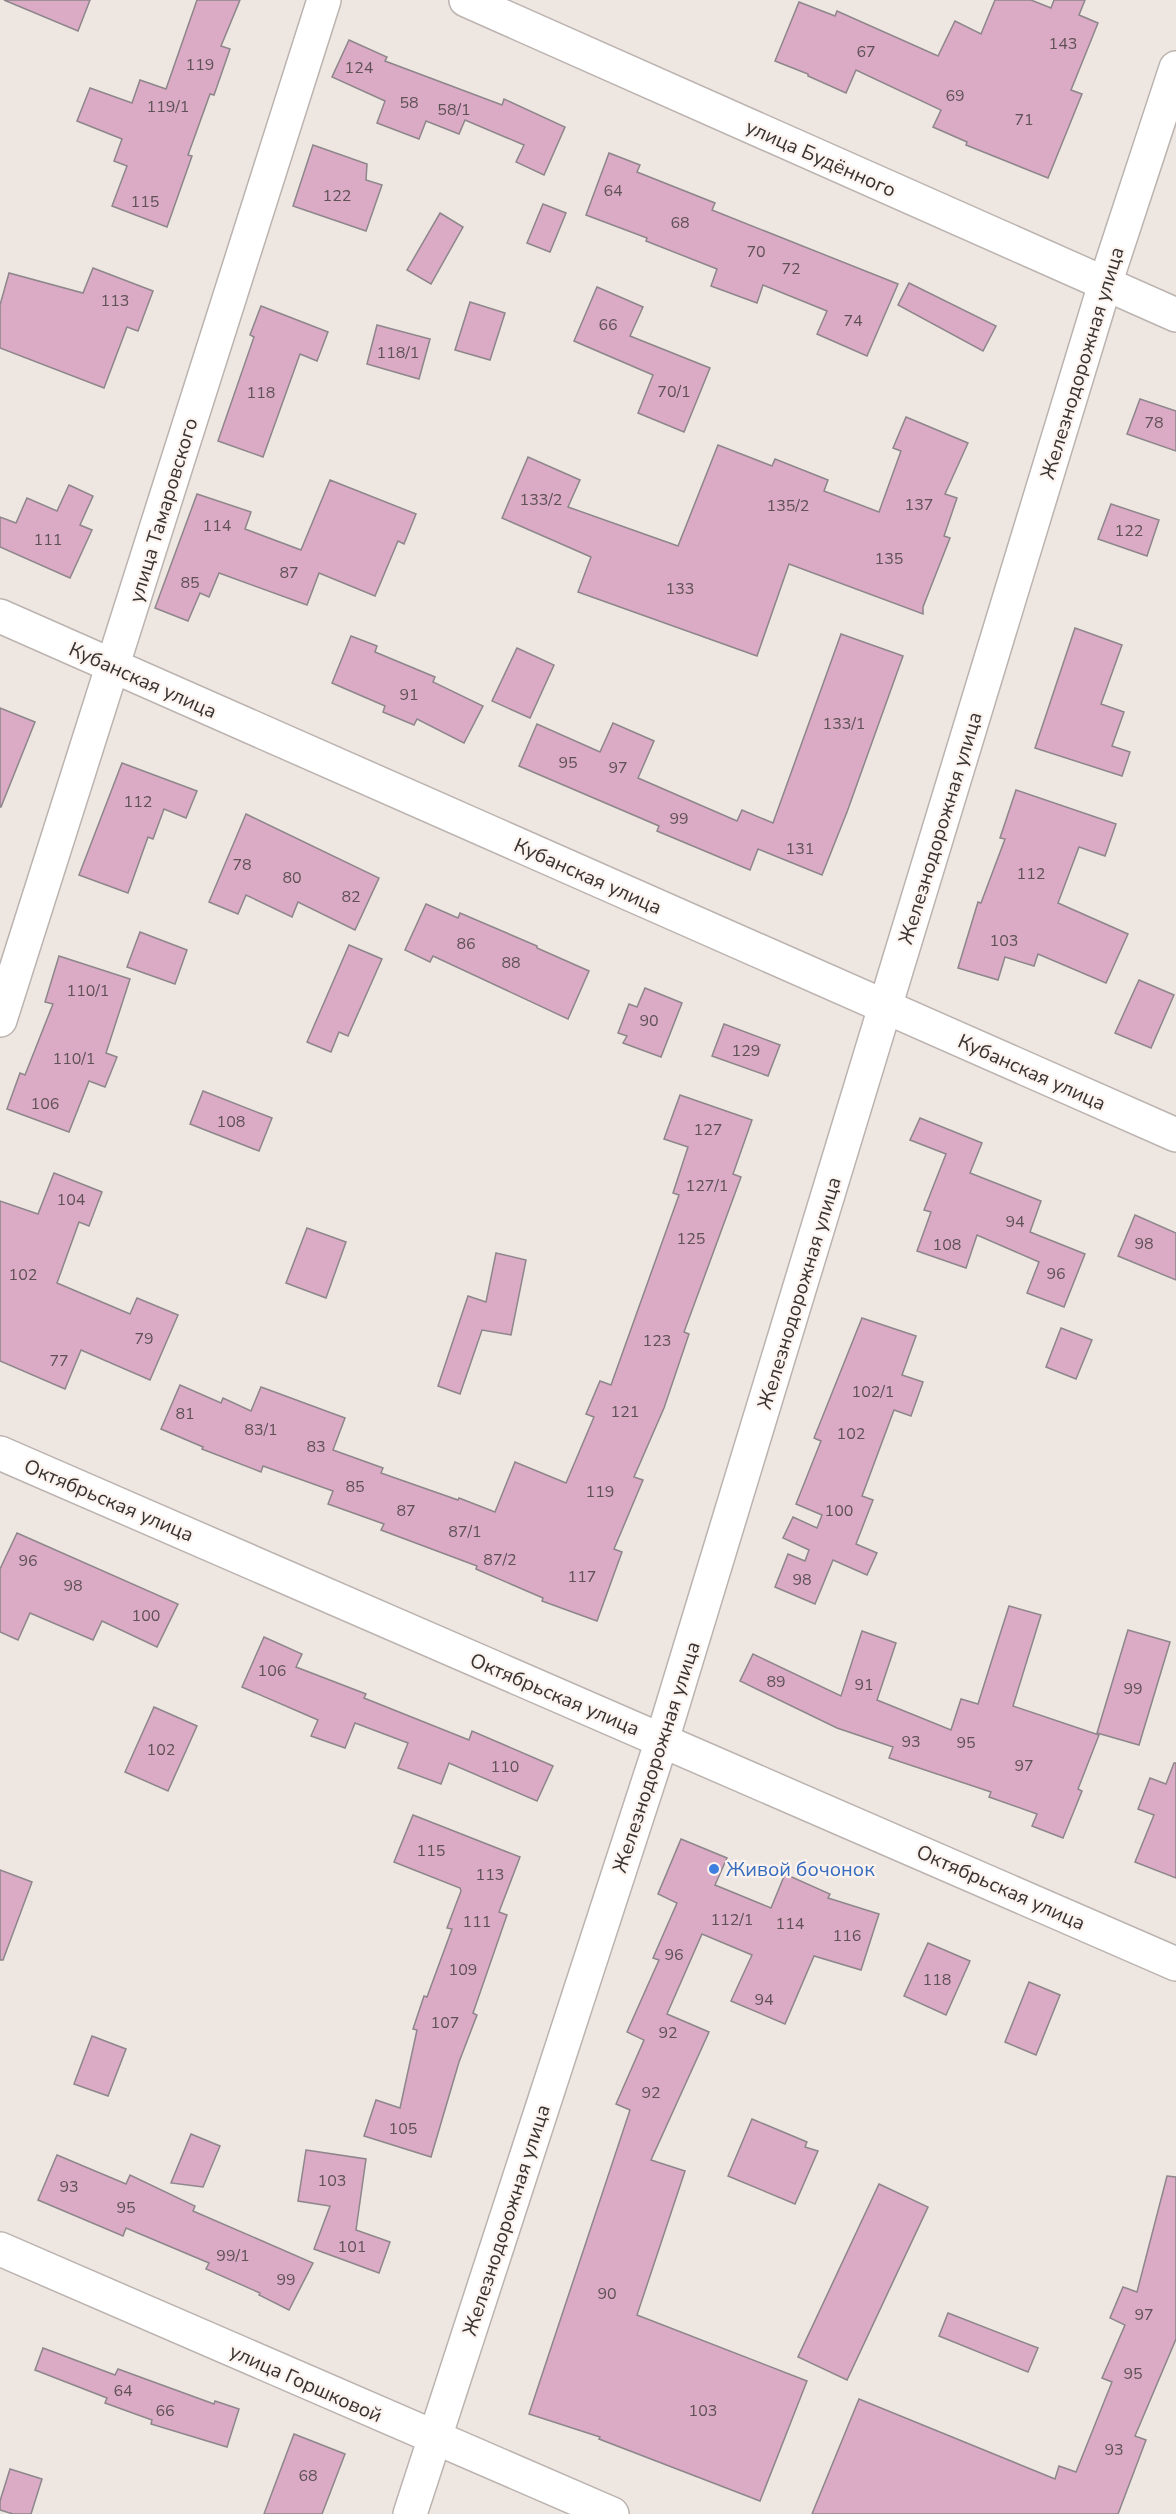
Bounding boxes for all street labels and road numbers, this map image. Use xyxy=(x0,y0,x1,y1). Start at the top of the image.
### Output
street label: улица Будённого xyxy=(741,113,900,204)
street label: Железнодорожная улица xyxy=(1034,244,1131,483)
street label: улица Тамаровского xyxy=(123,415,204,606)
street label: Кубанская улица xyxy=(65,636,221,725)
street label: Железнодорожная улица xyxy=(892,709,989,948)
street label: Кубанская улица xyxy=(510,832,666,921)
street label: Кубанская улица xyxy=(954,1028,1110,1117)
street label: Железнодорожная улица xyxy=(751,1174,848,1413)
street label: Октябрьская улица xyxy=(20,1452,198,1548)
street label: Железнодорожная улица xyxy=(606,1638,707,1876)
street label: Октябрьская улица xyxy=(466,1646,644,1742)
street label: Октябрьская улица xyxy=(912,1838,1089,1937)
street label: Железнодорожная улица xyxy=(456,2101,557,2339)
street label: улица Горшковой xyxy=(225,2338,386,2429)

